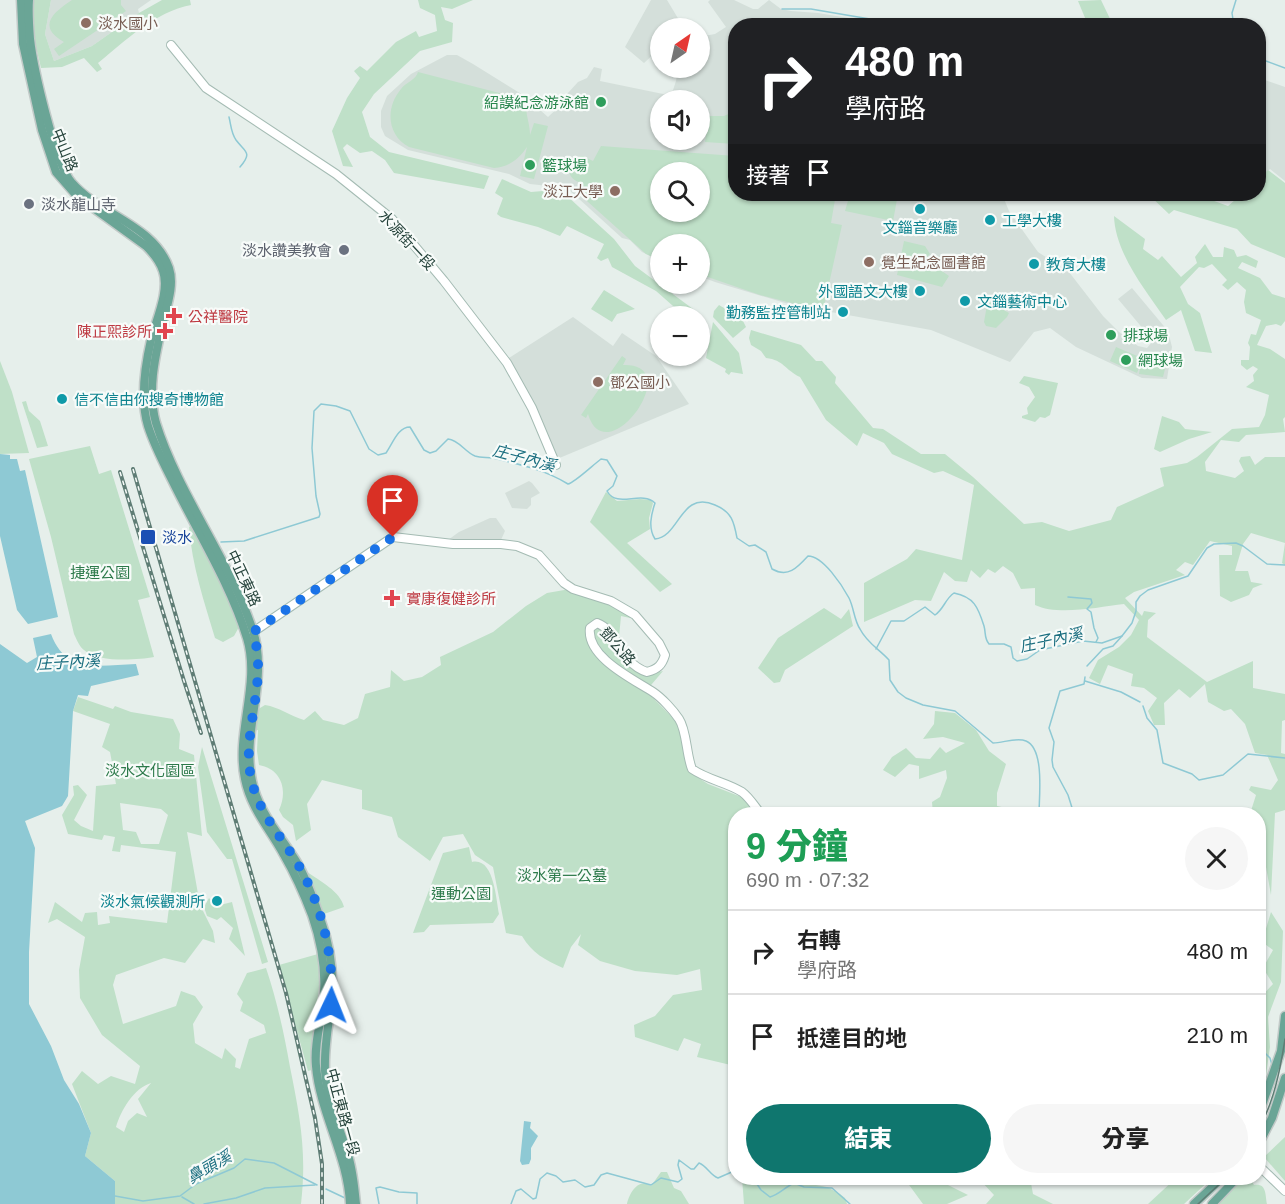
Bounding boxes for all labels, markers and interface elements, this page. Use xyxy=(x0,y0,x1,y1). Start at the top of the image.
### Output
place label: 淡水國小 xyxy=(98,15,158,32)
marker: 淡水國小 xyxy=(79,16,93,30)
north arrow xyxy=(650,18,710,78)
map controls xyxy=(650,18,710,366)
text: 480 m xyxy=(845,38,964,85)
icon: right xyxy=(746,42,824,120)
button: sound xyxy=(650,90,710,150)
place label: 紹謨紀念游泳館 xyxy=(484,94,589,111)
text: 學府路 xyxy=(845,94,926,124)
marker: 紹謨紀念游泳館 xyxy=(594,95,608,109)
street label: 中山路 xyxy=(49,126,81,174)
icon: arrive xyxy=(802,156,835,189)
place label: 籃球場 xyxy=(542,157,587,174)
marker: 籃球場 xyxy=(523,158,537,172)
button: search xyxy=(650,162,710,222)
text: 接著 xyxy=(746,163,790,188)
place label: 淡江大學 xyxy=(543,183,603,200)
marker: 淡江大學 xyxy=(608,184,622,198)
place label: 淡水龍山寺 xyxy=(41,196,116,213)
marker: 淡水龍山寺 xyxy=(22,197,36,211)
marker: 文錙音樂廳 xyxy=(913,202,927,216)
street label: 水源街一段 xyxy=(375,207,439,273)
place label: 工學大樓 xyxy=(1002,212,1062,229)
marker: 工學大樓 xyxy=(983,213,997,227)
place label: 文錙音樂廳 xyxy=(882,219,958,236)
button: + xyxy=(650,234,710,294)
place label: 淡水讚美教會 xyxy=(242,242,332,259)
marker: 淡水讚美教會 xyxy=(337,243,351,257)
place label: 覺生紀念圖書館 xyxy=(881,254,986,271)
marker: 覺生紀念圖書館 xyxy=(862,255,876,269)
place label: 教育大樓 xyxy=(1046,256,1106,273)
marker: 教育大樓 xyxy=(1027,257,1041,271)
place label: 外國語文大樓 xyxy=(818,283,908,300)
marker: 外國語文大樓 xyxy=(913,284,927,298)
place label: 文錙藝術中心 xyxy=(977,293,1067,310)
marker: 文錙藝術中心 xyxy=(958,294,972,308)
place label: 勤務監控管制站 xyxy=(726,304,831,321)
marker: 勤務監控管制站 xyxy=(836,305,850,319)
button: − xyxy=(650,306,710,366)
marker: 公祥醫院 xyxy=(165,307,183,325)
place label: 公祥醫院 xyxy=(188,308,248,325)
marker: 陳正煕診所 xyxy=(156,322,174,340)
place label: 陳正煕診所 xyxy=(77,323,152,340)
place label: 排球場 xyxy=(1123,327,1168,344)
marker: 排球場 xyxy=(1104,328,1118,342)
place label: 網球場 xyxy=(1138,352,1183,369)
marker: 網球場 xyxy=(1119,353,1133,367)
place label: 鄧公國小 xyxy=(610,374,670,391)
marker: 鄧公國小 xyxy=(591,375,605,389)
place label: 信不信由你搜奇博物館 xyxy=(74,391,224,408)
marker: 信不信由你搜奇博物館 xyxy=(55,392,69,406)
water label: 庄子內溪 xyxy=(491,442,559,475)
pin xyxy=(367,475,418,537)
icon: arrive xyxy=(376,484,409,517)
marker: 淡水 xyxy=(139,528,157,546)
place label: 淡水 xyxy=(162,529,192,546)
street label: 中正東路 xyxy=(224,547,264,609)
park label: 捷運公園 xyxy=(70,564,130,581)
marker: 實康復健診所 xyxy=(383,589,401,607)
place label: 實康復健診所 xyxy=(406,590,496,607)
street label: 鄧公路 xyxy=(597,623,639,669)
water label: 庄子內溪 xyxy=(1018,625,1086,655)
water label: 庄子內溪 xyxy=(36,652,102,672)
park label: 淡水文化園區 xyxy=(105,762,195,779)
text: 9 分鐘 xyxy=(746,826,848,867)
button: close xyxy=(1185,827,1248,890)
park label: 淡水第一公墓 xyxy=(517,867,607,884)
text: 690 m · 07:32 xyxy=(746,869,869,891)
park label: 運動公園 xyxy=(431,885,491,902)
place label: 淡水氣候觀測所 xyxy=(100,893,205,910)
marker: 淡水氣候觀測所 xyxy=(210,894,224,908)
text: 右轉 xyxy=(797,928,841,953)
icon: right xyxy=(746,936,779,969)
text: 480 m xyxy=(1187,939,1248,964)
text: 學府路 xyxy=(797,959,857,981)
position arrow xyxy=(299,973,363,1037)
icon: arrive xyxy=(746,1020,779,1053)
text: 210 m xyxy=(1187,1023,1248,1048)
text: 抵達目的地 xyxy=(797,1026,907,1051)
street label: 中正東路一段 xyxy=(323,1066,363,1158)
button: 結束 xyxy=(746,1104,991,1173)
button: 分享 xyxy=(1003,1104,1248,1173)
water label: 鼻頭溪 xyxy=(184,1147,236,1186)

